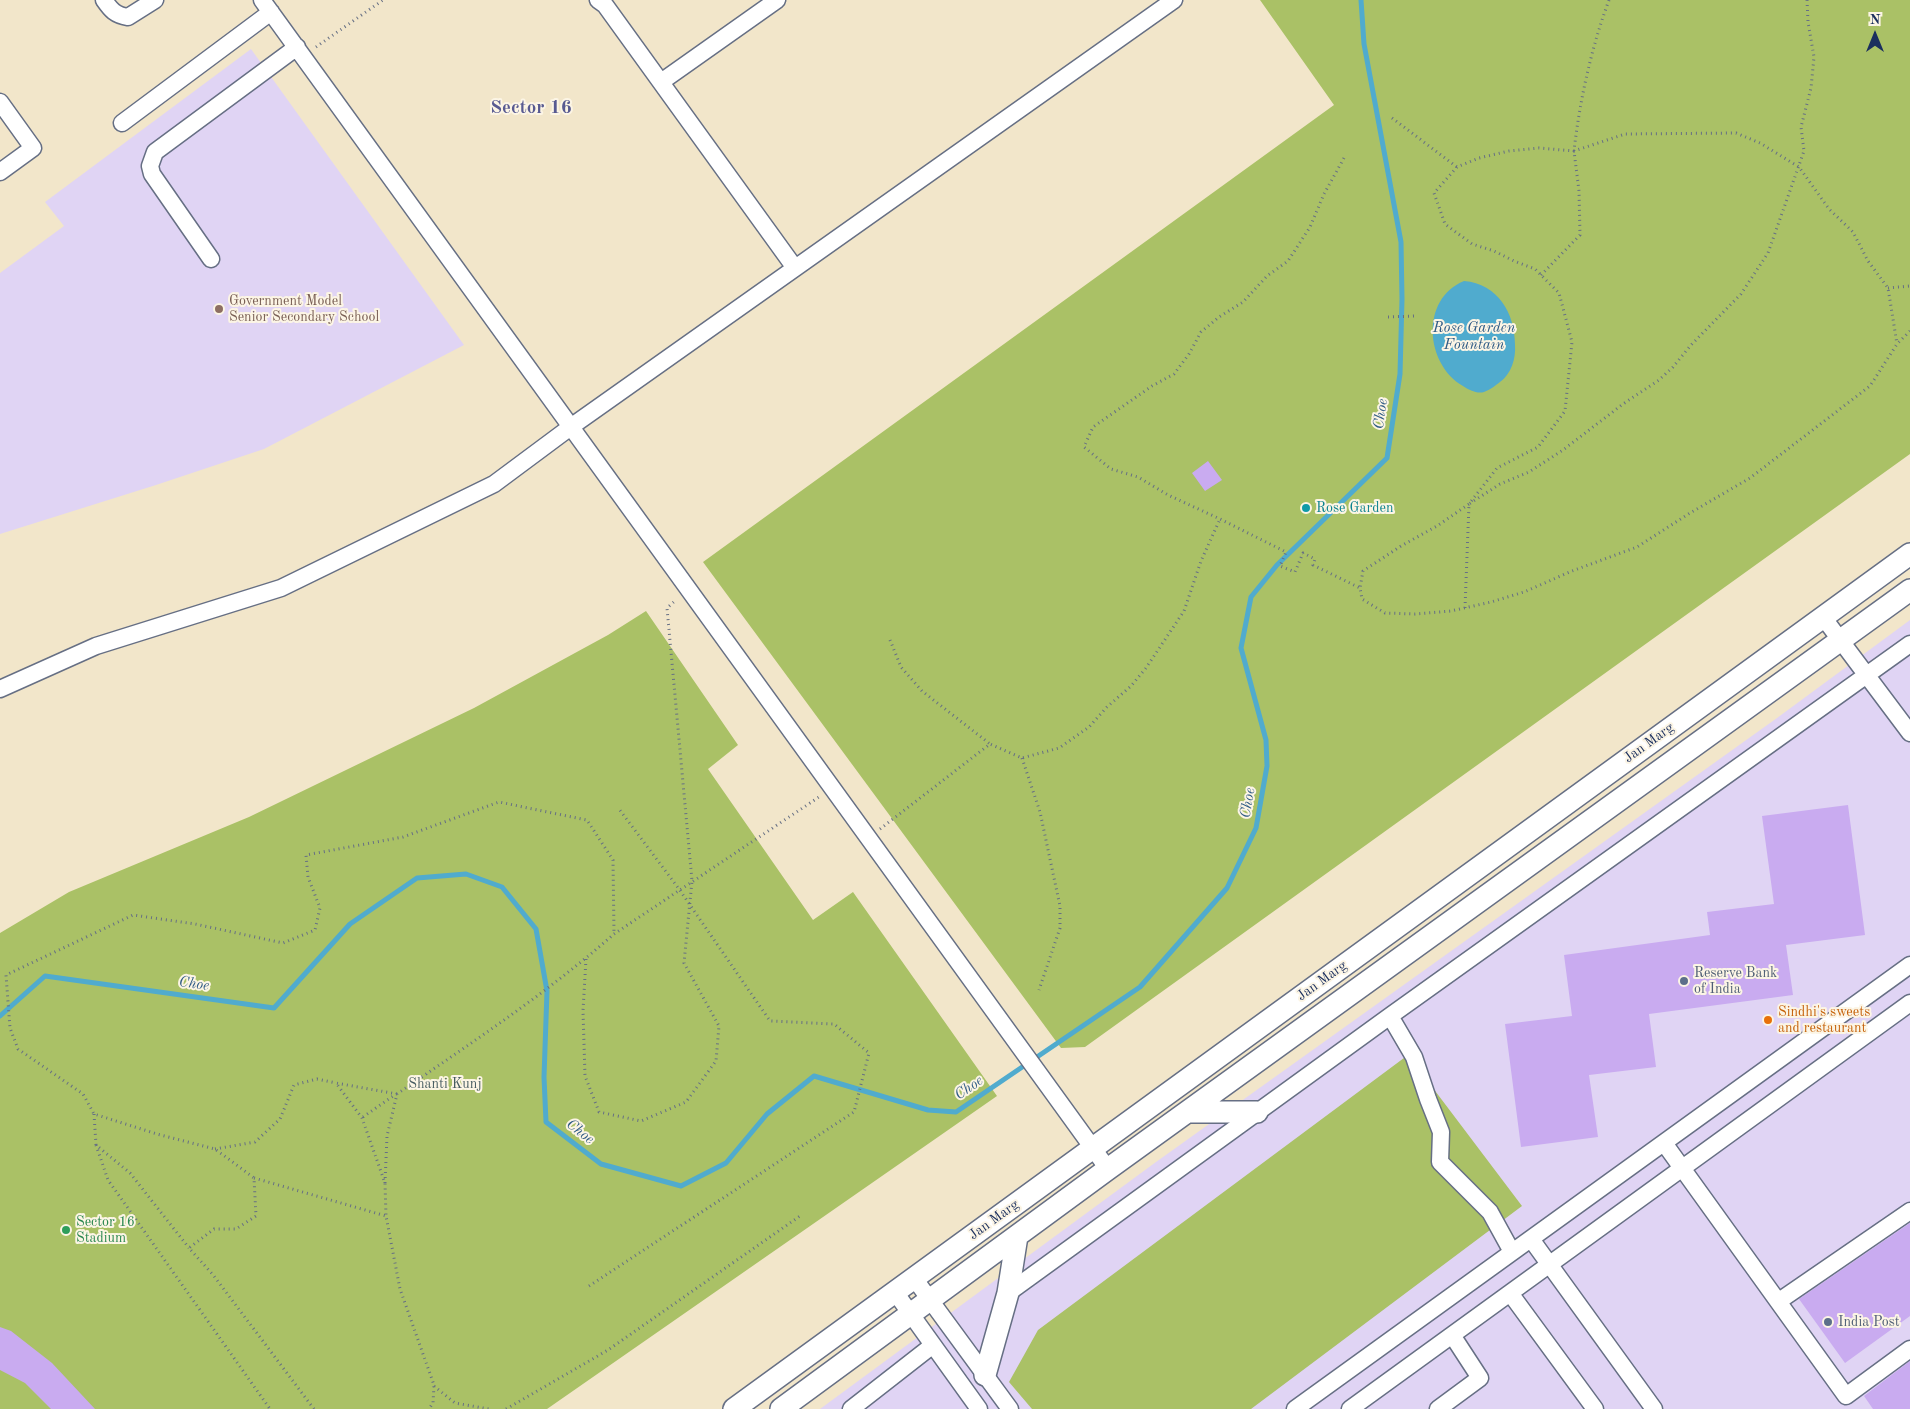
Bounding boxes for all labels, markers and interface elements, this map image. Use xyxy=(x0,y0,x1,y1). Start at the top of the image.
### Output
north arrow xyxy=(1850,10,1900,60)
text: N xyxy=(1870,13,1880,27)
district label: Sector 16 xyxy=(490,97,572,119)
place label: Government Model Senior Secondary School xyxy=(229,293,379,326)
marker: Government Model Senior Secondary School xyxy=(213,303,225,315)
water label: Rose Garden Fountain xyxy=(1433,319,1515,354)
water label: Choe xyxy=(1370,397,1392,431)
place label: Rose Garden xyxy=(1316,500,1393,516)
marker: Rose Garden xyxy=(1300,502,1312,514)
street label: Jan Marg xyxy=(1621,719,1677,767)
water label: Choe xyxy=(1236,786,1260,820)
street label: Jan Marg xyxy=(1294,957,1350,1005)
place label: Reserve Bank of India xyxy=(1694,965,1777,998)
water label: Choe xyxy=(177,973,211,995)
marker: Reserve Bank of India xyxy=(1678,975,1690,987)
place label: Sindhi's sweets and restaurant xyxy=(1778,1004,1870,1036)
marker: Sindhi's sweets and restaurant xyxy=(1762,1014,1774,1026)
water label: Choe xyxy=(951,1072,987,1104)
park label: Shanti Kunj xyxy=(408,1076,482,1092)
water label: Choe xyxy=(562,1115,598,1149)
street label: Jan Marg xyxy=(966,1196,1022,1244)
place label: Sector 16 Stadium xyxy=(76,1214,135,1246)
marker: Sector 16 Stadium xyxy=(60,1224,72,1236)
place label: India Post xyxy=(1838,1314,1900,1330)
marker: India Post xyxy=(1822,1316,1834,1328)

